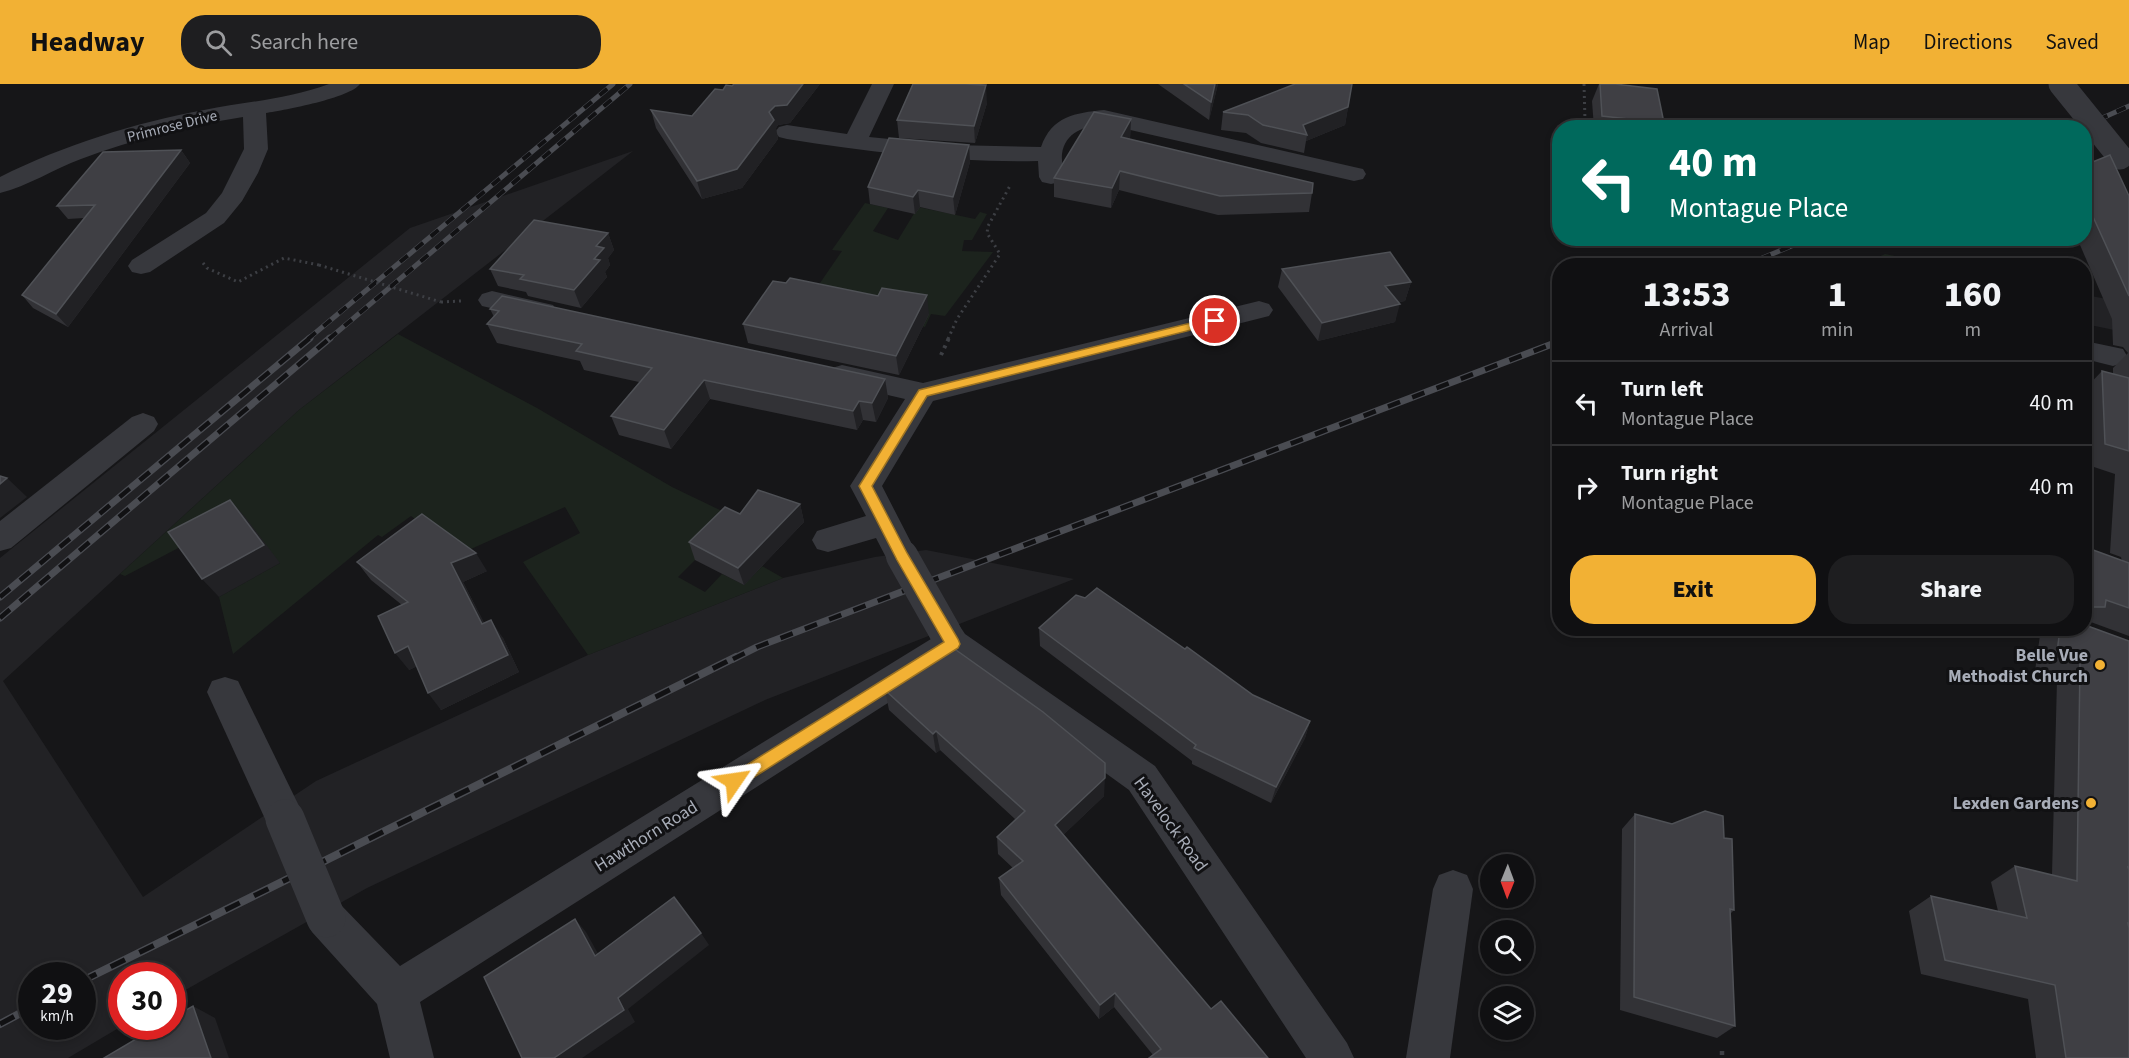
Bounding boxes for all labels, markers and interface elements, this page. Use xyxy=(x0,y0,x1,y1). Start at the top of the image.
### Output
search box xyxy=(181,15,601,69)
text: Headway xyxy=(30,22,145,62)
icon: search xyxy=(202,26,235,59)
text: Search here xyxy=(250,26,358,58)
text: Map xyxy=(1853,27,1891,57)
text: Directions xyxy=(1924,27,2012,57)
text: Saved xyxy=(2045,27,2099,57)
street label: Primrose Drive xyxy=(125,105,219,148)
text: 40 m xyxy=(1669,133,1758,193)
icon: left xyxy=(1570,144,1648,222)
text: Montague Place xyxy=(1669,189,1848,228)
text: 13:53 xyxy=(1642,269,1731,320)
text: 1 xyxy=(1828,269,1847,320)
text: 160 xyxy=(1944,269,2002,320)
pin xyxy=(1189,295,1240,346)
icon: arrive xyxy=(1198,304,1231,337)
text: Arrival xyxy=(1660,316,1713,344)
text: min xyxy=(1821,316,1853,344)
text: m xyxy=(1964,316,1981,344)
text: Turn left xyxy=(1621,373,1703,405)
icon: left xyxy=(1570,387,1603,420)
text: 40 m xyxy=(2029,387,2074,419)
text: Montague Place xyxy=(1621,405,1754,433)
text: Turn right xyxy=(1621,457,1718,489)
icon: right xyxy=(1570,471,1603,504)
text: 40 m xyxy=(2029,471,2074,503)
text: Montague Place xyxy=(1621,489,1754,517)
button: Exit xyxy=(1570,555,1816,624)
button: Share xyxy=(1828,555,2074,624)
place label: Belle Vue Methodist Church xyxy=(1948,643,2088,689)
marker: Belle Vue Methodist Church xyxy=(2093,658,2107,672)
position arrow xyxy=(702,749,766,813)
street label: Havelock Road xyxy=(1128,772,1214,877)
place label: Lexden Gardens xyxy=(1953,791,2079,816)
street label: Hawthorn Road xyxy=(590,795,703,878)
marker: Lexden Gardens xyxy=(2084,796,2098,810)
north arrow xyxy=(1480,854,1534,908)
map controls xyxy=(1480,854,1534,1040)
button: search xyxy=(1480,920,1534,974)
speed limit sign: 30 xyxy=(108,962,186,1040)
text: 29 xyxy=(41,972,73,1015)
button: layers xyxy=(1480,986,1534,1040)
text: km/h xyxy=(40,1006,74,1027)

